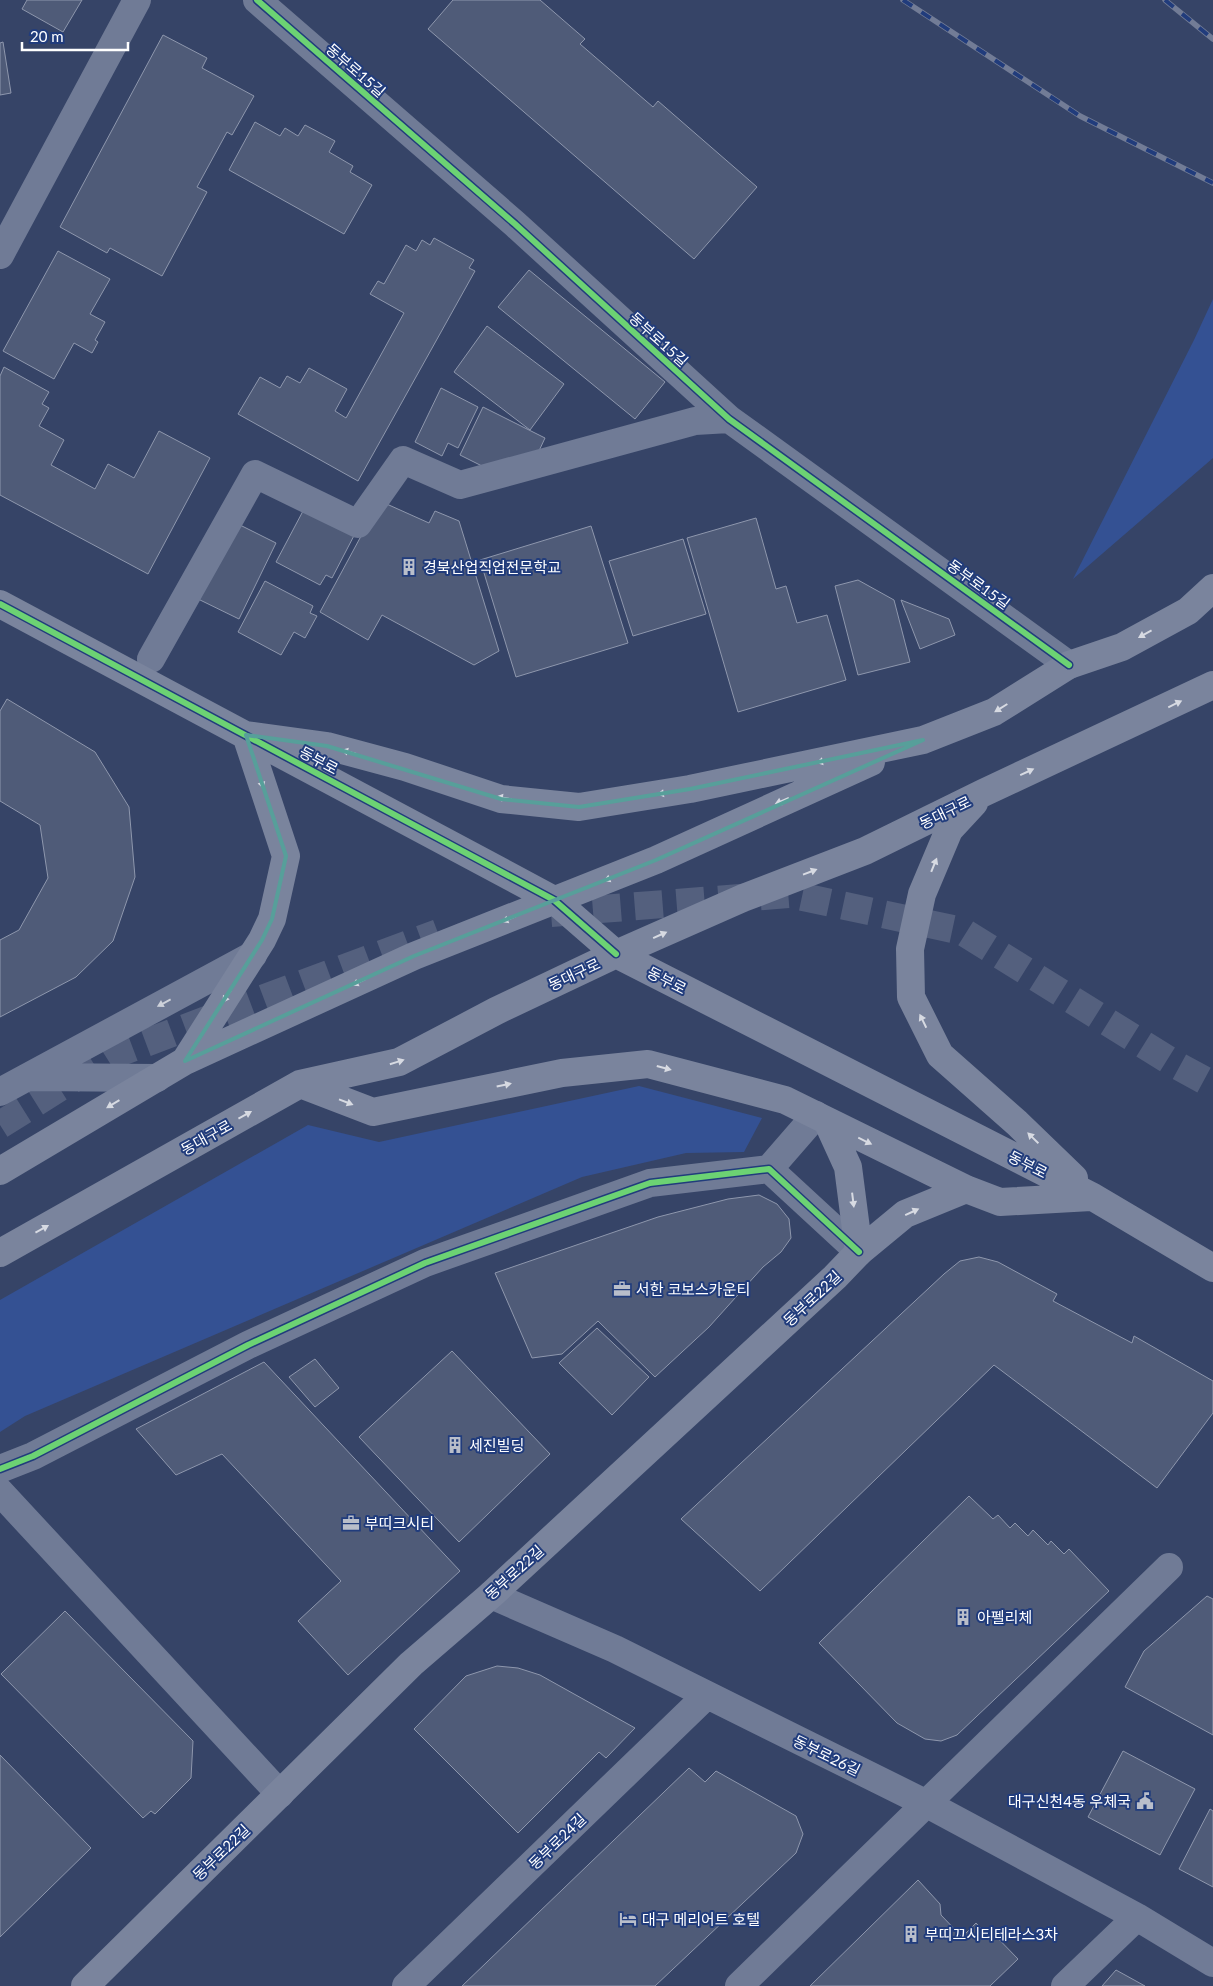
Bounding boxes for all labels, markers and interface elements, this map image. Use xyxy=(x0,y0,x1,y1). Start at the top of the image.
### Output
scale bar xyxy=(22,20,129,52)
text: 20 m xyxy=(30,27,64,45)
street label: 동부로15길 xyxy=(323,39,389,101)
street label: 동부로15길 xyxy=(626,308,692,370)
street label: 동부로15길 xyxy=(944,555,1014,613)
building icon: 경북산업직업전문학교 xyxy=(399,557,419,577)
place label: 경북산업직업전문학교 xyxy=(423,558,561,576)
one-way arrow xyxy=(1138,630,1152,638)
one-way arrow xyxy=(1168,700,1182,708)
one-way arrow xyxy=(995,703,1008,712)
street label: 동부로 xyxy=(296,742,342,778)
one-way arrow xyxy=(341,748,356,756)
one-way arrow xyxy=(816,757,832,765)
one-way arrow xyxy=(1020,768,1034,776)
one-way arrow xyxy=(258,774,266,789)
one-way arrow xyxy=(657,789,673,797)
street label: 동대구로 xyxy=(916,792,974,832)
one-way arrow xyxy=(496,794,512,802)
one-way arrow xyxy=(775,798,789,806)
one-way arrow xyxy=(931,858,939,872)
one-way arrow xyxy=(803,868,818,875)
one-way arrow xyxy=(603,874,618,882)
one-way arrow xyxy=(502,915,516,923)
one-way arrow xyxy=(653,930,667,938)
street label: 동대구로 xyxy=(545,954,603,994)
street label: 동부로 xyxy=(644,963,690,997)
one-way arrow xyxy=(352,978,366,986)
one-way arrow xyxy=(222,989,231,1002)
one-way arrow xyxy=(156,999,171,1007)
one-way arrow xyxy=(919,1014,927,1028)
one-way arrow xyxy=(390,1057,405,1065)
one-way arrow xyxy=(656,1064,671,1072)
one-way arrow xyxy=(496,1081,512,1089)
one-way arrow xyxy=(339,1098,354,1106)
one-way arrow xyxy=(107,1100,120,1109)
one-way arrow xyxy=(238,1111,252,1120)
street label: 동대구로 xyxy=(177,1116,235,1158)
one-way arrow xyxy=(1027,1132,1039,1144)
one-way arrow xyxy=(858,1137,872,1145)
street label: 동부로 xyxy=(1005,1147,1051,1181)
one-way arrow xyxy=(849,1192,857,1208)
one-way arrow xyxy=(905,1207,919,1215)
one-way arrow xyxy=(36,1225,49,1234)
street label: 동부로22길 xyxy=(779,1267,845,1329)
office icon: 서한 코보스카운티 xyxy=(612,1279,632,1299)
place label: 서한 코보스카운티 xyxy=(636,1280,750,1298)
building icon: 세진빌딩 xyxy=(445,1435,465,1455)
place label: 세진빌딩 xyxy=(469,1436,524,1454)
office icon: 부띠크시티 xyxy=(341,1513,361,1533)
place label: 부띠크시티 xyxy=(365,1514,434,1532)
street label: 동부로22길 xyxy=(481,1541,547,1603)
building icon: 아펠리체 xyxy=(953,1607,973,1627)
place label: 아펠리체 xyxy=(977,1608,1032,1626)
street label: 동부로26길 xyxy=(790,1731,864,1779)
public building icon: 대구신천4동 우체국 xyxy=(1135,1791,1155,1811)
place label: 대구신천4동 우체국 xyxy=(1008,1792,1131,1810)
street label: 동부로24길 xyxy=(525,1809,589,1873)
street label: 동부로22길 xyxy=(189,1820,253,1884)
hotel icon: 대구 메리어트 호텔 xyxy=(618,1909,638,1929)
place label: 대구 메리어트 호텔 xyxy=(642,1910,760,1928)
building icon: 부띠끄시티테라스3차 xyxy=(901,1924,921,1944)
place label: 부띠끄시티테라스3차 xyxy=(925,1925,1058,1943)

